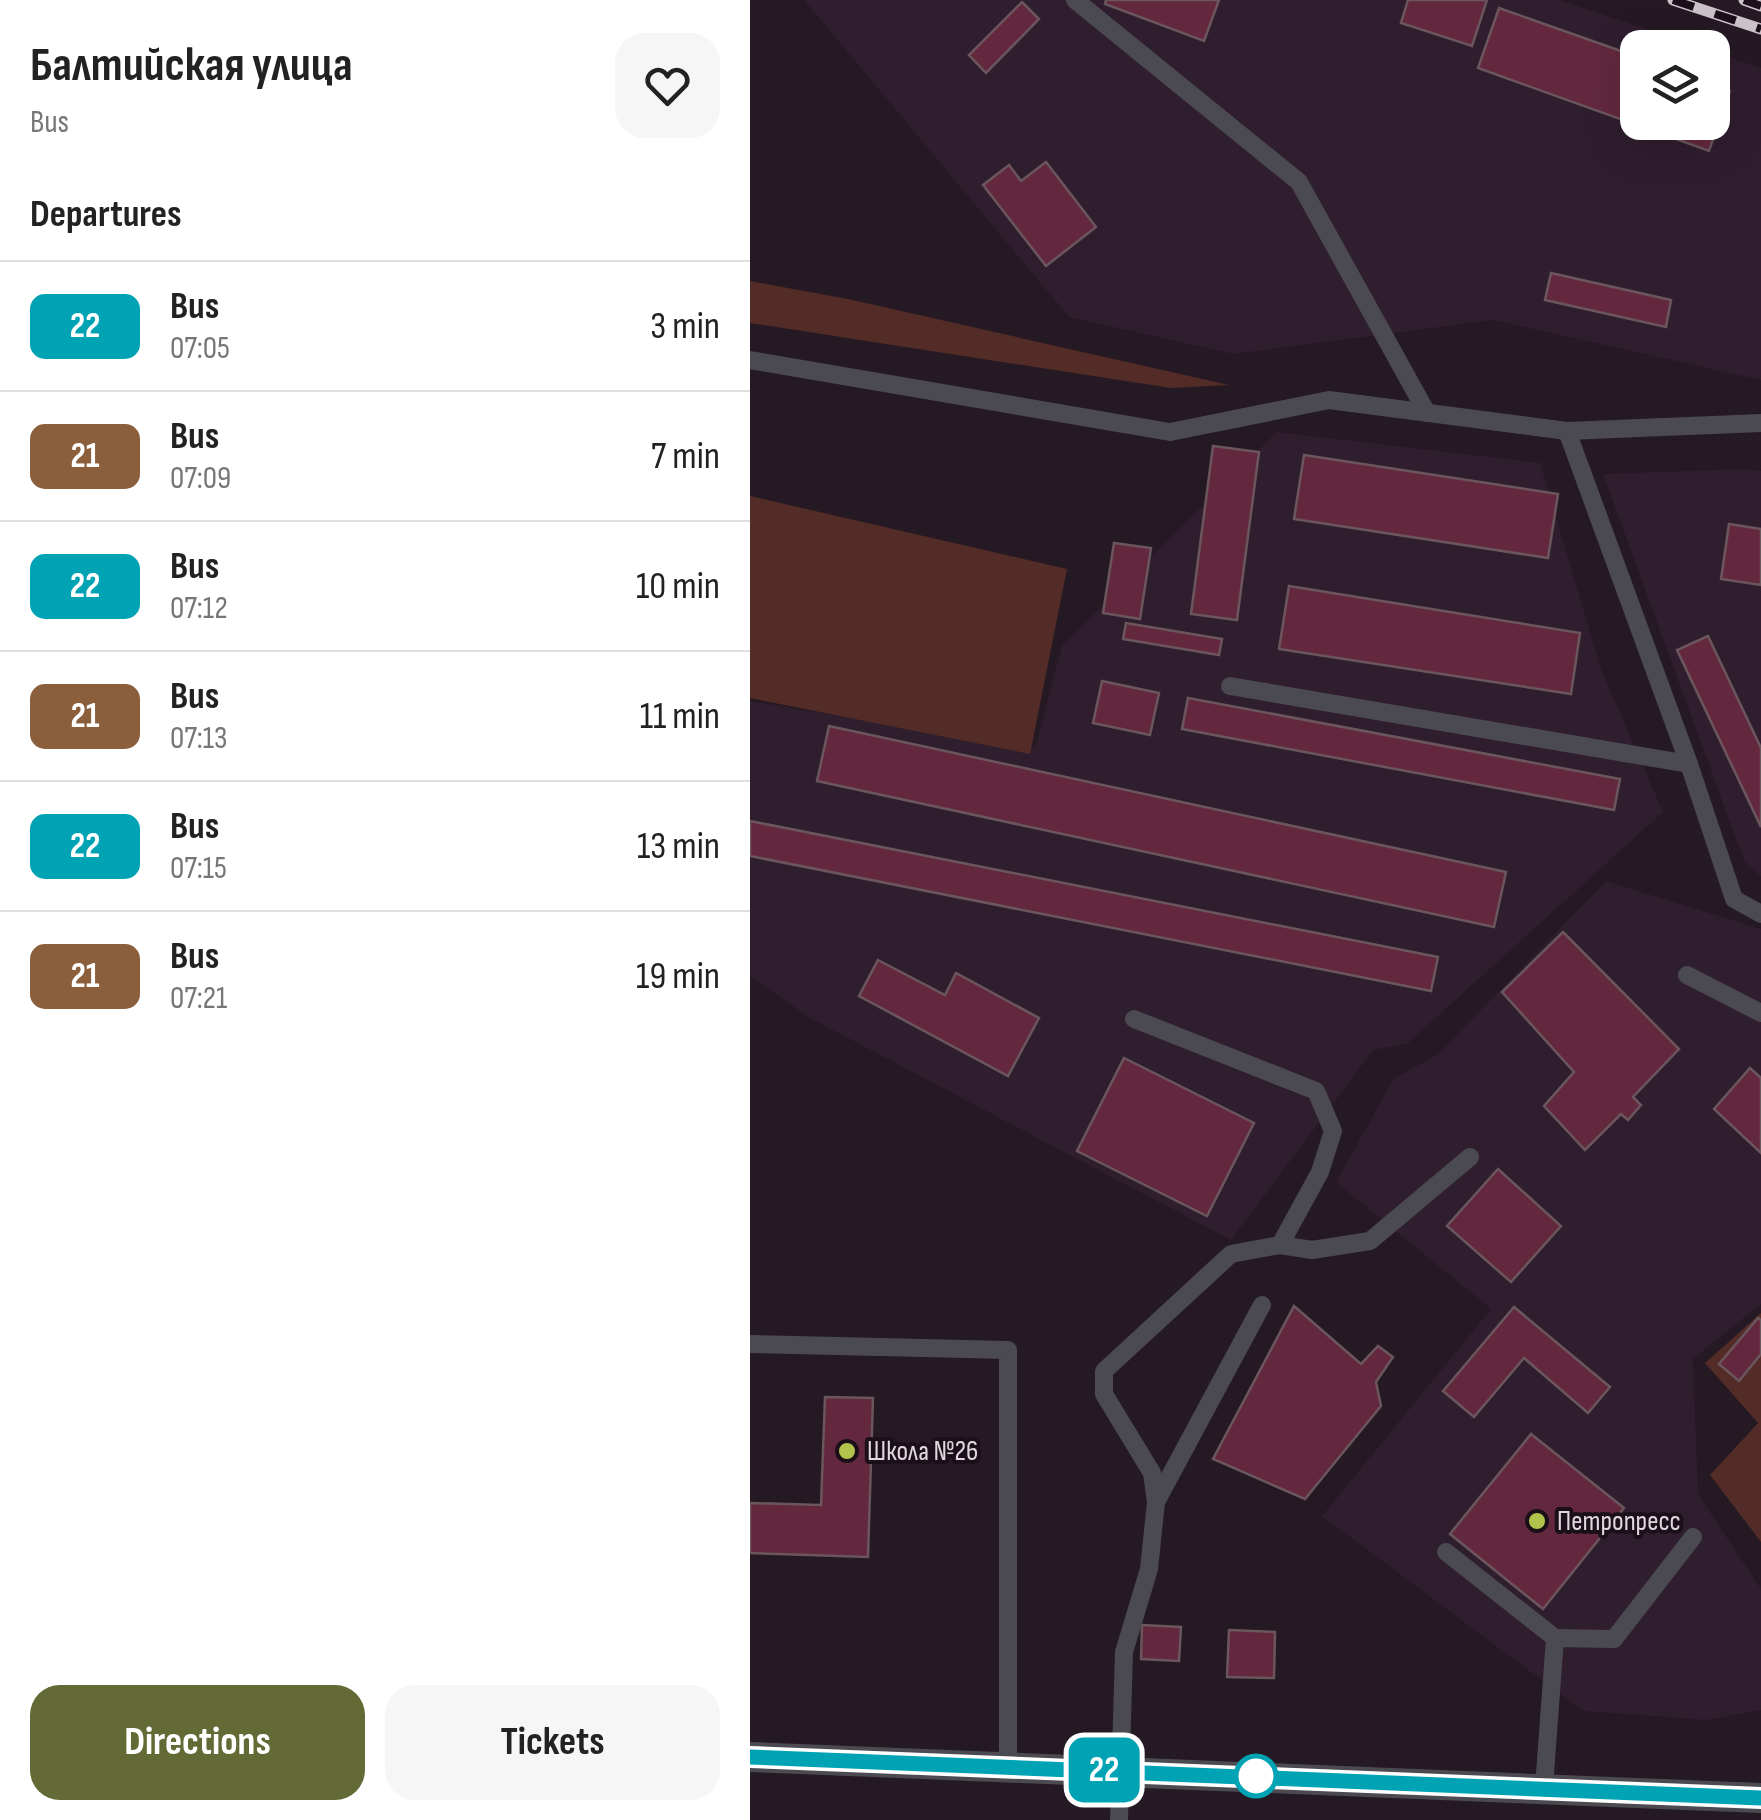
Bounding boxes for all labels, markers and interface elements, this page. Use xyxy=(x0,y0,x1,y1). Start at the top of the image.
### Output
map controls xyxy=(1620,30,1730,140)
button: layers xyxy=(1620,30,1730,140)
button: heart xyxy=(615,33,720,138)
text: Балтийская улица xyxy=(30,37,353,94)
text: Bus xyxy=(30,103,69,142)
text: Departures xyxy=(30,192,182,237)
text: Bus xyxy=(170,284,219,329)
text: 3 min xyxy=(650,304,720,349)
text: 22 xyxy=(70,305,100,348)
text: 07:05 xyxy=(170,329,230,368)
text: Bus xyxy=(170,414,219,459)
text: 7 min xyxy=(651,434,720,479)
text: 21 xyxy=(70,435,100,478)
text: 07:09 xyxy=(170,459,231,498)
text: Bus xyxy=(170,544,219,589)
text: 10 min xyxy=(636,564,720,609)
text: 22 xyxy=(70,565,100,608)
text: 07:12 xyxy=(170,589,228,628)
text: Bus xyxy=(170,674,219,719)
text: 11 min xyxy=(640,694,720,739)
text: 21 xyxy=(70,695,100,738)
text: 07:13 xyxy=(170,719,227,758)
text: Bus xyxy=(170,804,219,849)
text: 13 min xyxy=(637,824,720,869)
text: 22 xyxy=(70,825,100,868)
text: 07:15 xyxy=(170,849,227,888)
text: Bus xyxy=(170,934,219,979)
text: 19 min xyxy=(636,954,720,999)
text: 21 xyxy=(70,955,100,998)
text: 07:21 xyxy=(170,979,227,1018)
place label: Школа №26 xyxy=(867,1435,978,1468)
marker: Школа №26 xyxy=(836,1440,858,1462)
place label: Петропресс xyxy=(1557,1505,1681,1538)
marker: Петропресс xyxy=(1526,1510,1548,1532)
button: Directions xyxy=(30,1685,365,1800)
button: Tickets xyxy=(385,1685,720,1800)
line badge: 22 xyxy=(1059,1738,1149,1802)
text: 22 xyxy=(1089,1749,1119,1792)
unlabelled marker xyxy=(1235,1755,1277,1797)

